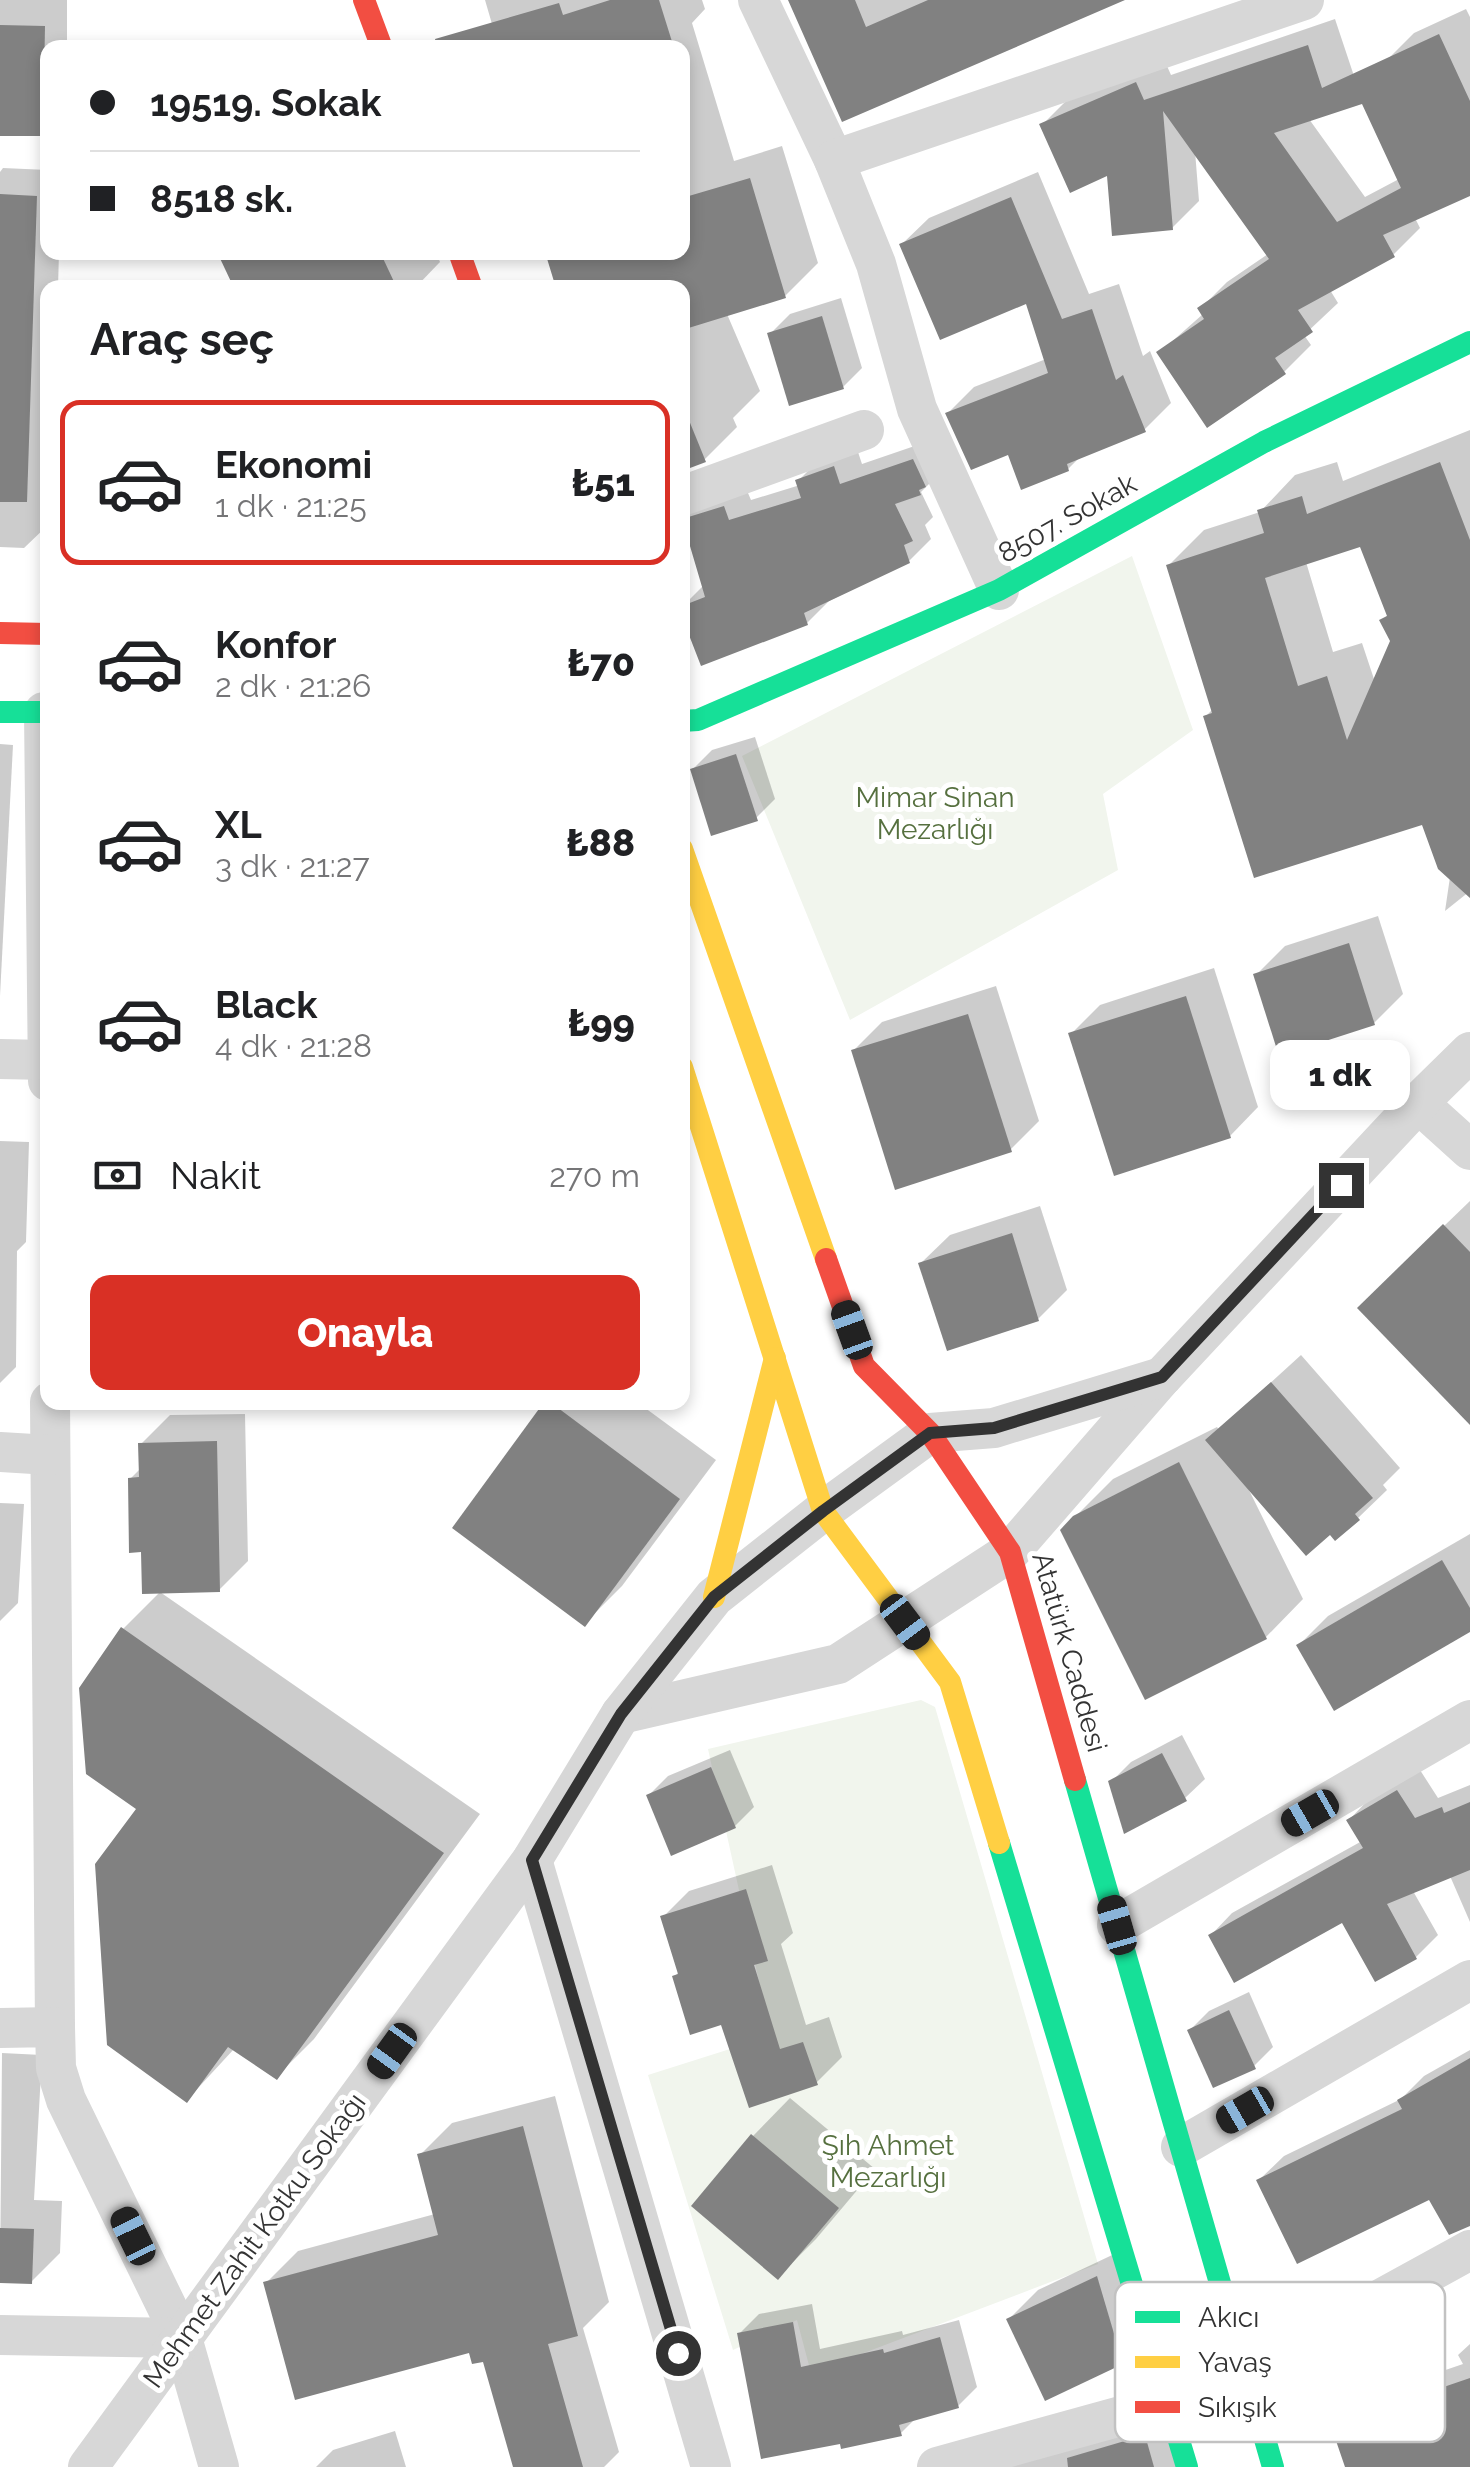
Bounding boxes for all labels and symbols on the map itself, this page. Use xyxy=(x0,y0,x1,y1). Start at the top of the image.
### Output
street label: 8507. Sokak xyxy=(992,467,1142,570)
park label: Mimar Sinan Mezarlığı xyxy=(856,781,1014,846)
callout: 1 dk xyxy=(1271,1040,1411,1110)
route end xyxy=(1319,1163,1364,1208)
car xyxy=(828,1297,876,1363)
street label: Atatürk Caddesi xyxy=(1025,1549,1114,1756)
car xyxy=(875,1589,935,1655)
car xyxy=(1277,1785,1343,1841)
car xyxy=(1094,1892,1140,1958)
car xyxy=(362,2018,422,2084)
car xyxy=(1212,2082,1278,2138)
street label: Mehmet Zahit Kotku Sokağı xyxy=(136,2087,372,2394)
park label: Şıh Ahmet Mezarlığı xyxy=(822,2129,955,2194)
car xyxy=(106,2202,160,2270)
legend xyxy=(1115,2282,1445,2442)
text: Akıcı xyxy=(1198,2301,1259,2334)
route start xyxy=(656,2331,701,2376)
text: Yavaş xyxy=(1198,2346,1272,2379)
text: Sıkışık xyxy=(1198,2391,1277,2424)

